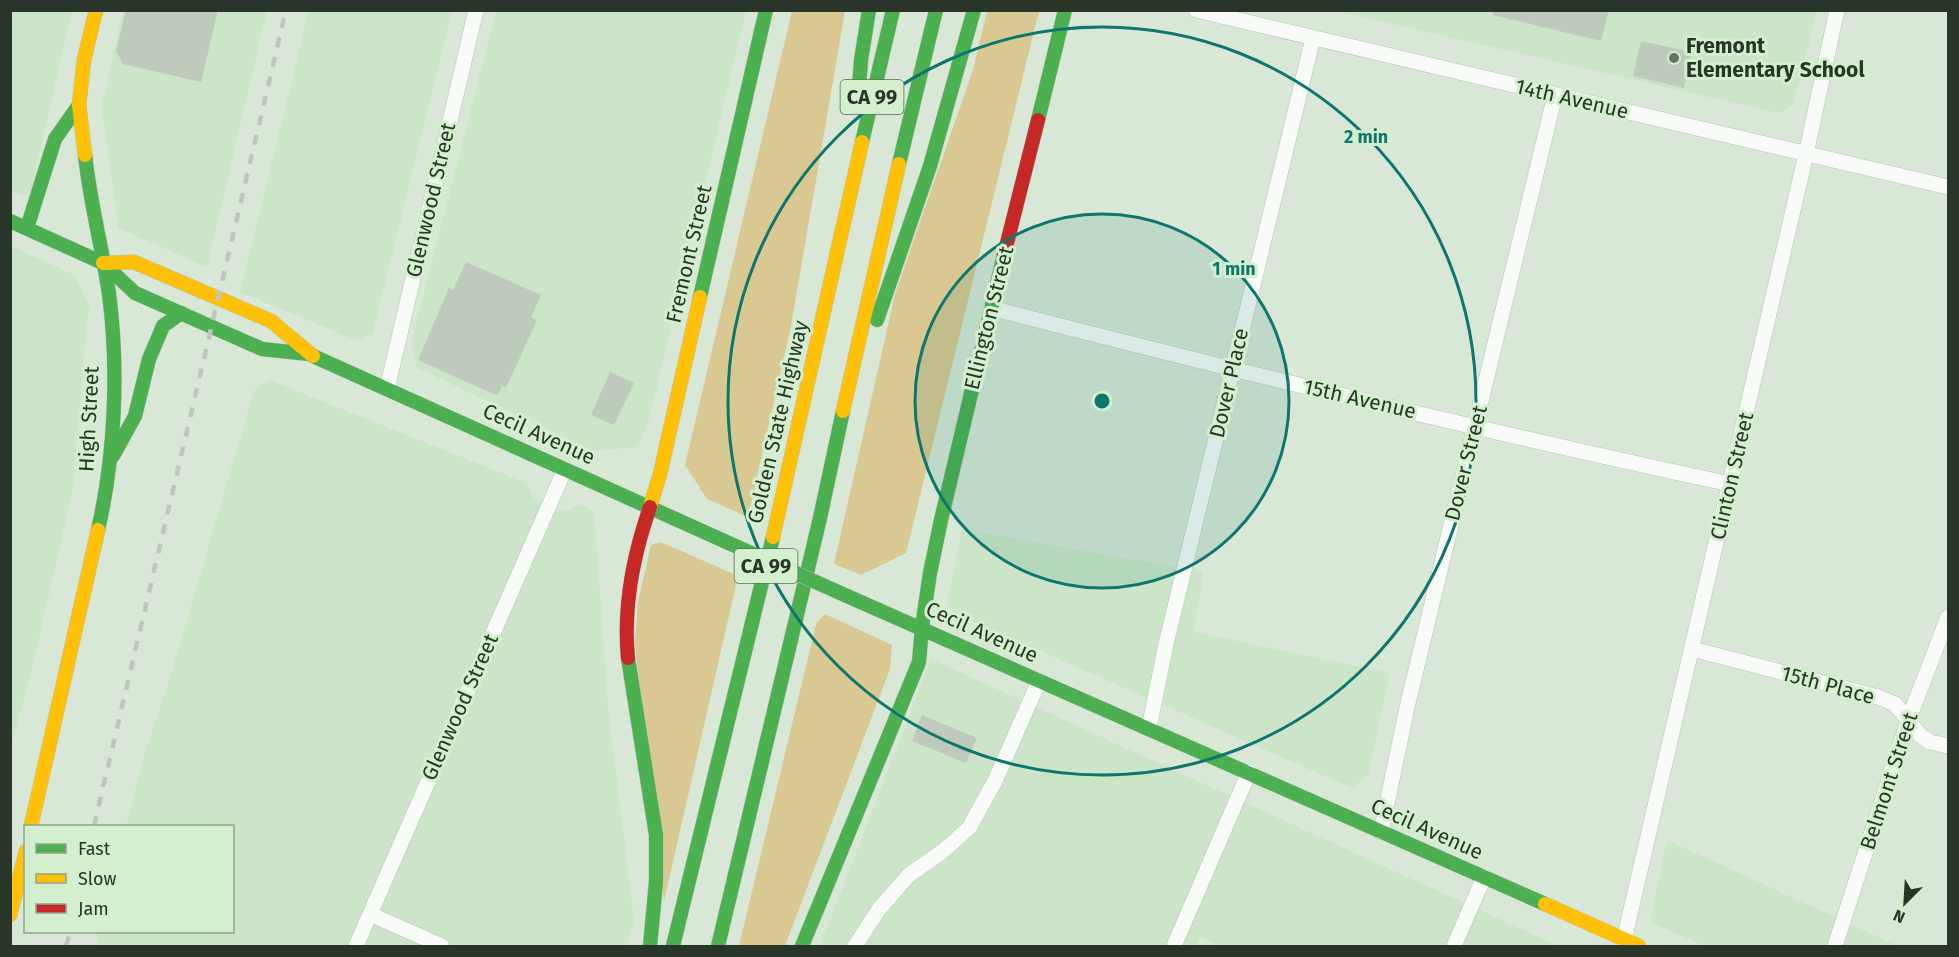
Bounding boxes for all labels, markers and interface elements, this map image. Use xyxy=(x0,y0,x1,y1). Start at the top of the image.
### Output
place label: Fremont Elementary School xyxy=(1686,33,1865,83)
marker: Fremont Elementary School xyxy=(1667,51,1681,65)
street label: 14th Avenue xyxy=(1513,73,1631,125)
road number: CA 99 xyxy=(840,80,904,114)
street label: Glenwood Street xyxy=(401,120,462,280)
text: 2 min xyxy=(1344,126,1388,148)
street label: Fremont Street xyxy=(660,182,718,326)
street label: Ellington Street xyxy=(959,243,1019,392)
text: 1 min xyxy=(1212,258,1256,280)
street label: Golden State Highway xyxy=(742,317,814,526)
street label: Dover Place xyxy=(1204,326,1254,440)
street label: High Street xyxy=(73,365,105,473)
street label: 15th Avenue xyxy=(1301,373,1419,425)
centre of rings xyxy=(1092,391,1112,411)
street label: Cecil Avenue xyxy=(479,398,599,470)
street label: Dover Street xyxy=(1439,402,1493,523)
street label: Clinton Street xyxy=(1705,409,1759,542)
road number: CA 99 xyxy=(734,549,798,583)
street label: Cecil Avenue xyxy=(922,596,1042,668)
street label: Glenwood Street xyxy=(416,629,504,784)
street label: 15th Place xyxy=(1779,660,1877,710)
street label: Belmont Street xyxy=(1855,709,1924,853)
street label: Cecil Avenue xyxy=(1367,793,1487,865)
legend xyxy=(24,825,234,933)
text: Fast xyxy=(78,838,111,860)
text: Slow xyxy=(78,868,117,890)
north arrow xyxy=(1875,873,1935,933)
text: Jam xyxy=(78,898,109,920)
text: N xyxy=(1890,905,1908,927)

